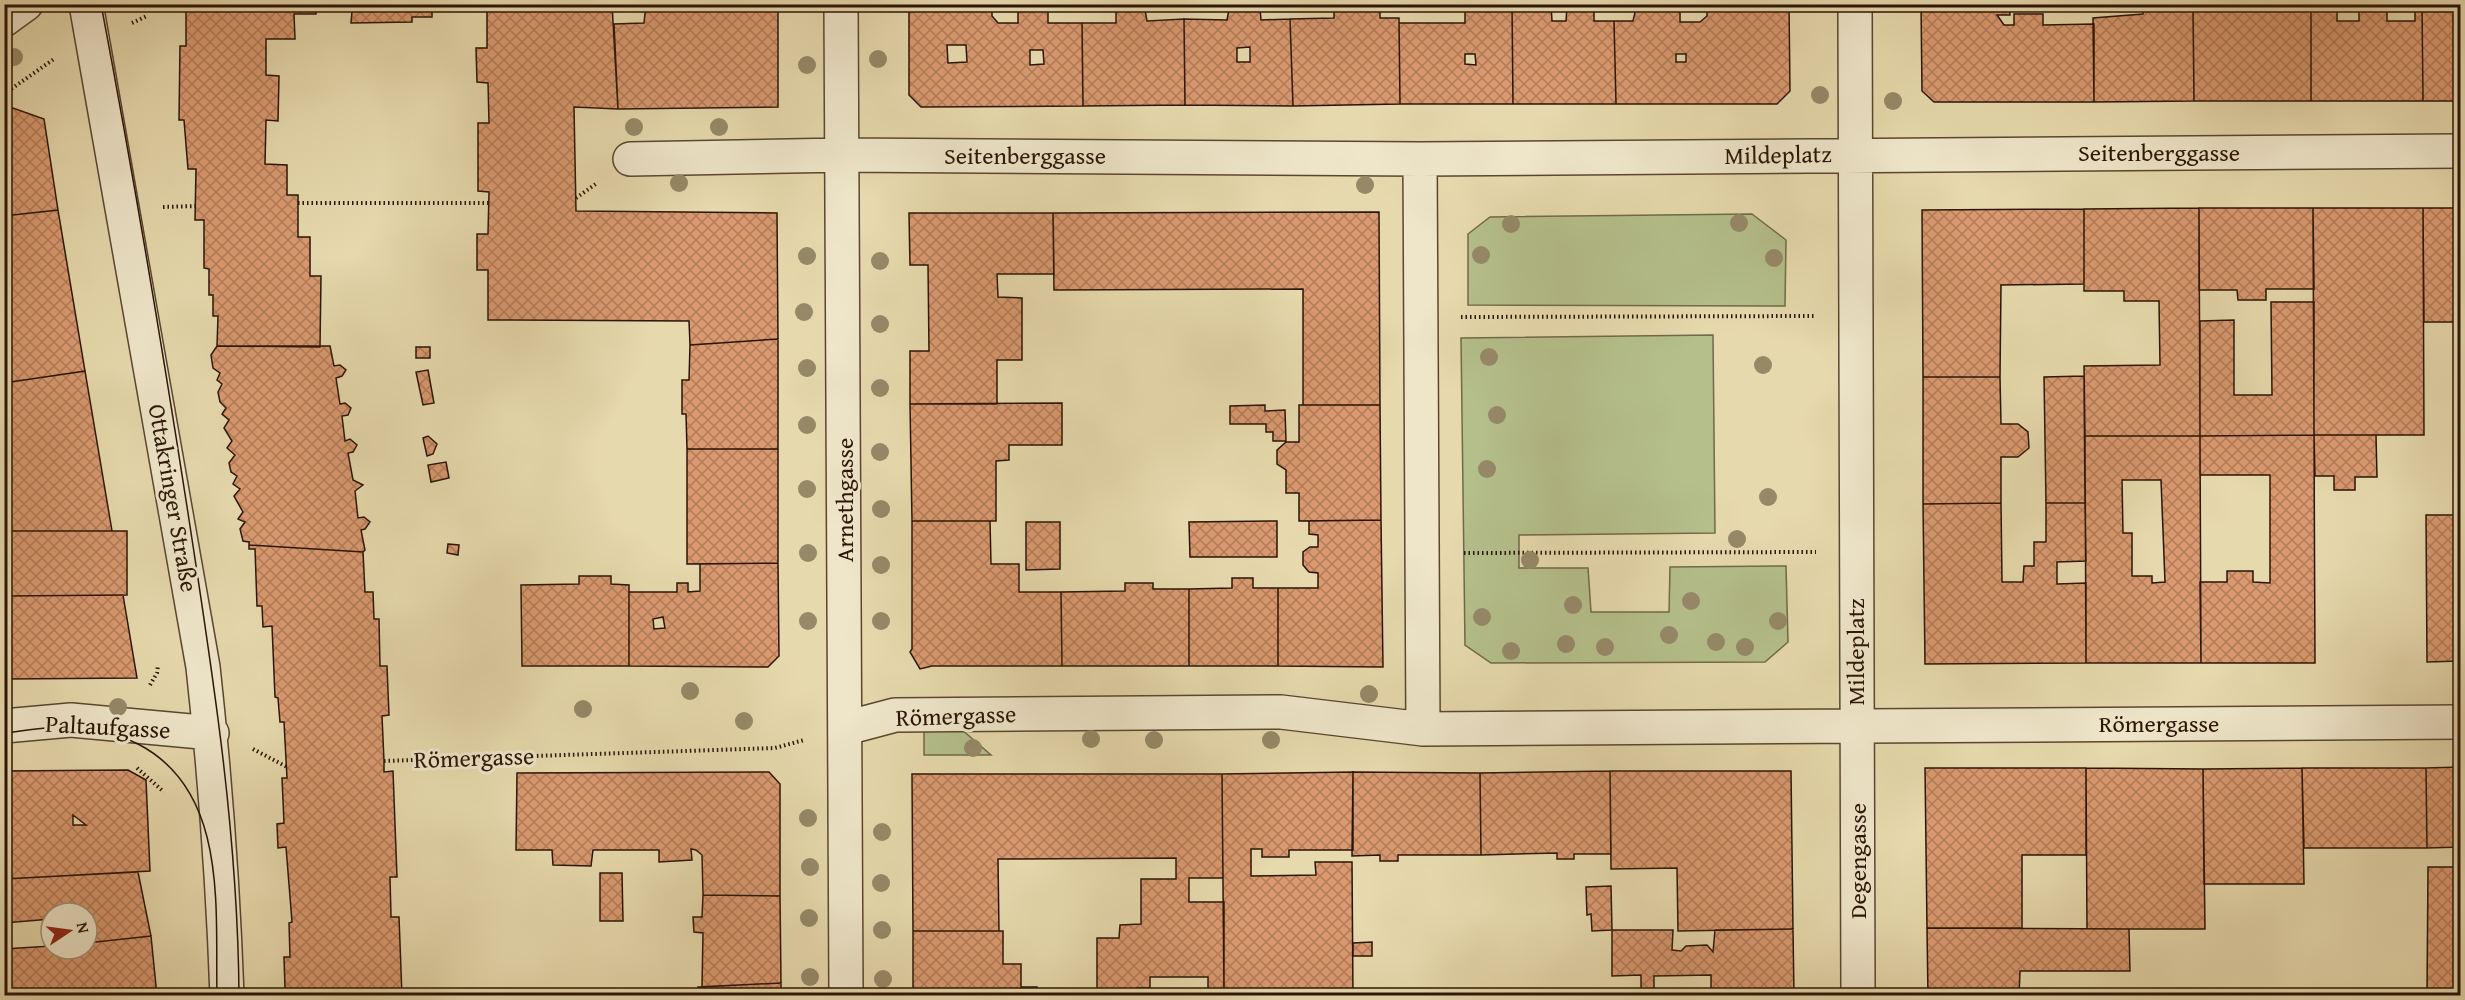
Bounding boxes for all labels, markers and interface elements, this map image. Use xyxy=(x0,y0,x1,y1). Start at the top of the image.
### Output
street label: Seitenberggasse xyxy=(2078,135,2240,170)
street label: Mildeplatz xyxy=(1724,136,1832,173)
street label: Seitenberggasse xyxy=(944,138,1106,173)
street label: Ottakringer Straße xyxy=(140,401,207,595)
street label: Arnethgasse xyxy=(827,438,862,562)
street label: Mildeplatz xyxy=(1838,598,1873,706)
street label: Römergasse xyxy=(895,696,1017,735)
street label: Paltaufgasse xyxy=(45,706,171,747)
street label: Römergasse xyxy=(2099,706,2219,741)
street label: Römergasse xyxy=(413,738,535,777)
street label: Degengasse xyxy=(1840,803,1875,919)
north arrow xyxy=(39,901,99,961)
text: N xyxy=(71,920,97,936)

